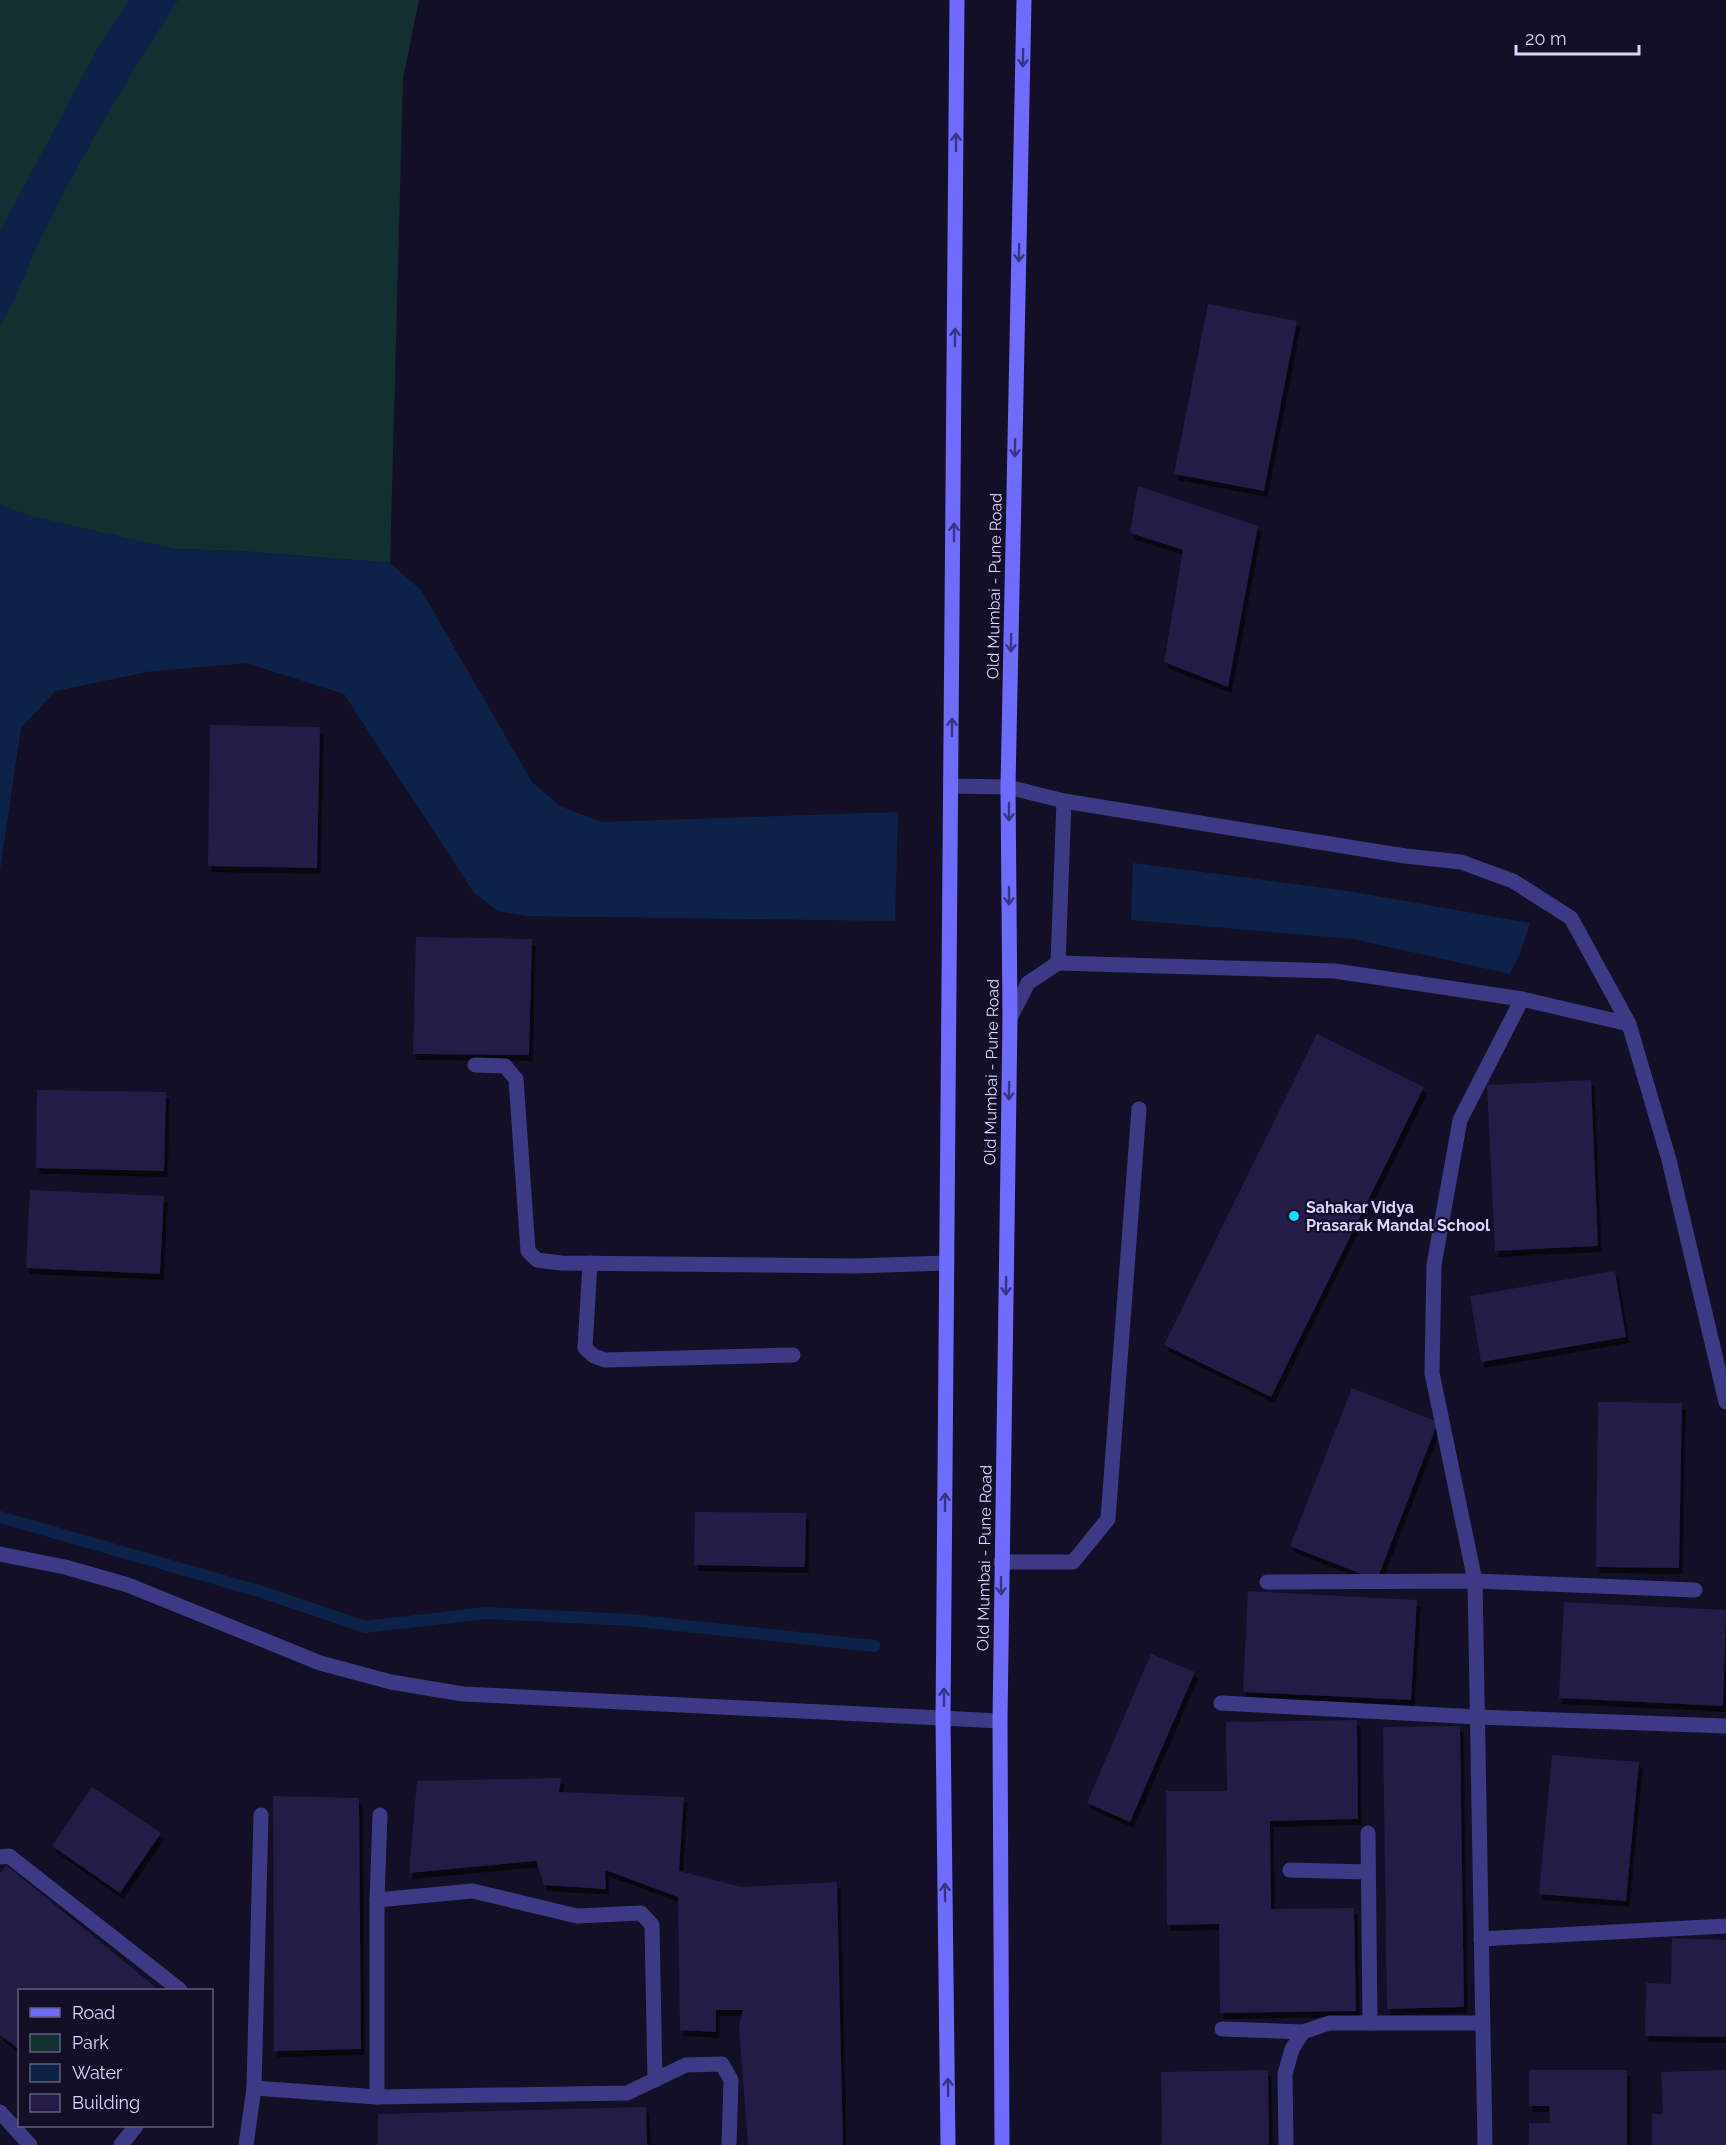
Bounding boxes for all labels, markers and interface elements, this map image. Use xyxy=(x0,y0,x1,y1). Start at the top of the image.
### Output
scale bar xyxy=(1516,18,1639,56)
text: 20 m xyxy=(1525,28,1567,49)
one-way arrow xyxy=(1017,48,1028,68)
one-way arrow xyxy=(950,133,962,153)
one-way arrow xyxy=(1013,243,1025,263)
one-way arrow xyxy=(949,328,961,348)
one-way arrow xyxy=(1009,438,1021,458)
street label: Old Mumbai - Pune Road xyxy=(983,493,1006,679)
one-way arrow xyxy=(948,523,959,543)
one-way arrow xyxy=(1005,633,1017,653)
one-way arrow xyxy=(946,718,958,738)
one-way arrow xyxy=(1003,802,1015,822)
one-way arrow xyxy=(1003,885,1015,905)
street label: Old Mumbai - Pune Road xyxy=(980,979,1003,1165)
one-way arrow xyxy=(1003,1080,1015,1100)
place label: Sahakar Vidya Prasarak Mandal School xyxy=(1306,1198,1491,1235)
marker: Sahakar Vidya Prasarak Mandal School xyxy=(1287,1209,1301,1223)
one-way arrow xyxy=(1000,1275,1012,1295)
street label: Old Mumbai - Pune Road xyxy=(973,1465,996,1651)
one-way arrow xyxy=(939,1492,951,1512)
one-way arrow xyxy=(995,1575,1007,1595)
one-way arrow xyxy=(938,1687,950,1707)
one-way arrow xyxy=(940,1882,951,1902)
legend xyxy=(18,1989,213,2127)
text: Road xyxy=(72,2002,115,2023)
text: Park xyxy=(72,2032,109,2053)
text: Water xyxy=(72,2062,123,2083)
one-way arrow xyxy=(942,2077,954,2097)
text: Building xyxy=(72,2092,140,2113)

